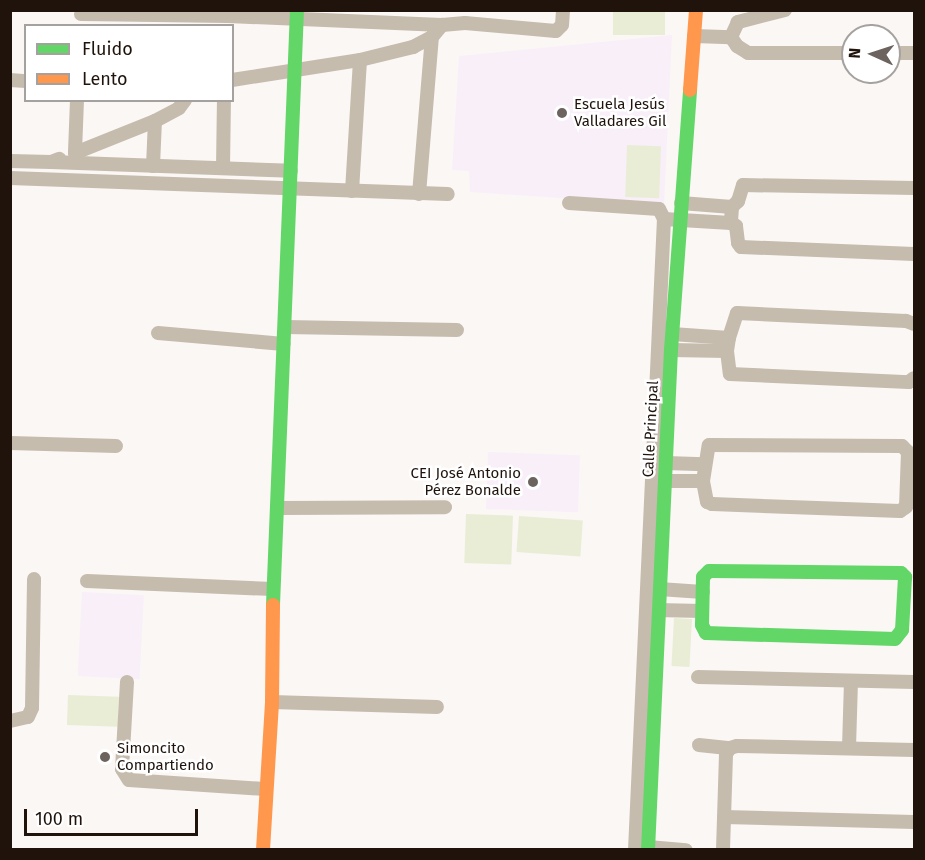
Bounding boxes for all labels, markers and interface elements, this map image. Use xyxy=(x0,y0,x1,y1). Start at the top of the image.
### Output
legend xyxy=(24,24,234,102)
north arrow xyxy=(841,24,901,84)
text: Fluido xyxy=(82,38,133,60)
text: N xyxy=(845,47,864,59)
text: Lento xyxy=(82,68,128,90)
place label: Escuela Jesús Valladares Gil xyxy=(574,95,666,130)
marker: Escuela Jesús Valladares Gil xyxy=(555,106,569,120)
street label: Calle Principal xyxy=(639,380,663,478)
place label: CEI José Antonio Pérez Bonalde xyxy=(411,464,521,499)
marker: CEI José Antonio Pérez Bonalde xyxy=(526,475,540,489)
place label: Simoncito Compartiendo xyxy=(117,739,214,774)
marker: Simoncito Compartiendo xyxy=(98,750,112,764)
scale bar xyxy=(27,797,201,835)
text: 100 m xyxy=(35,808,83,830)

